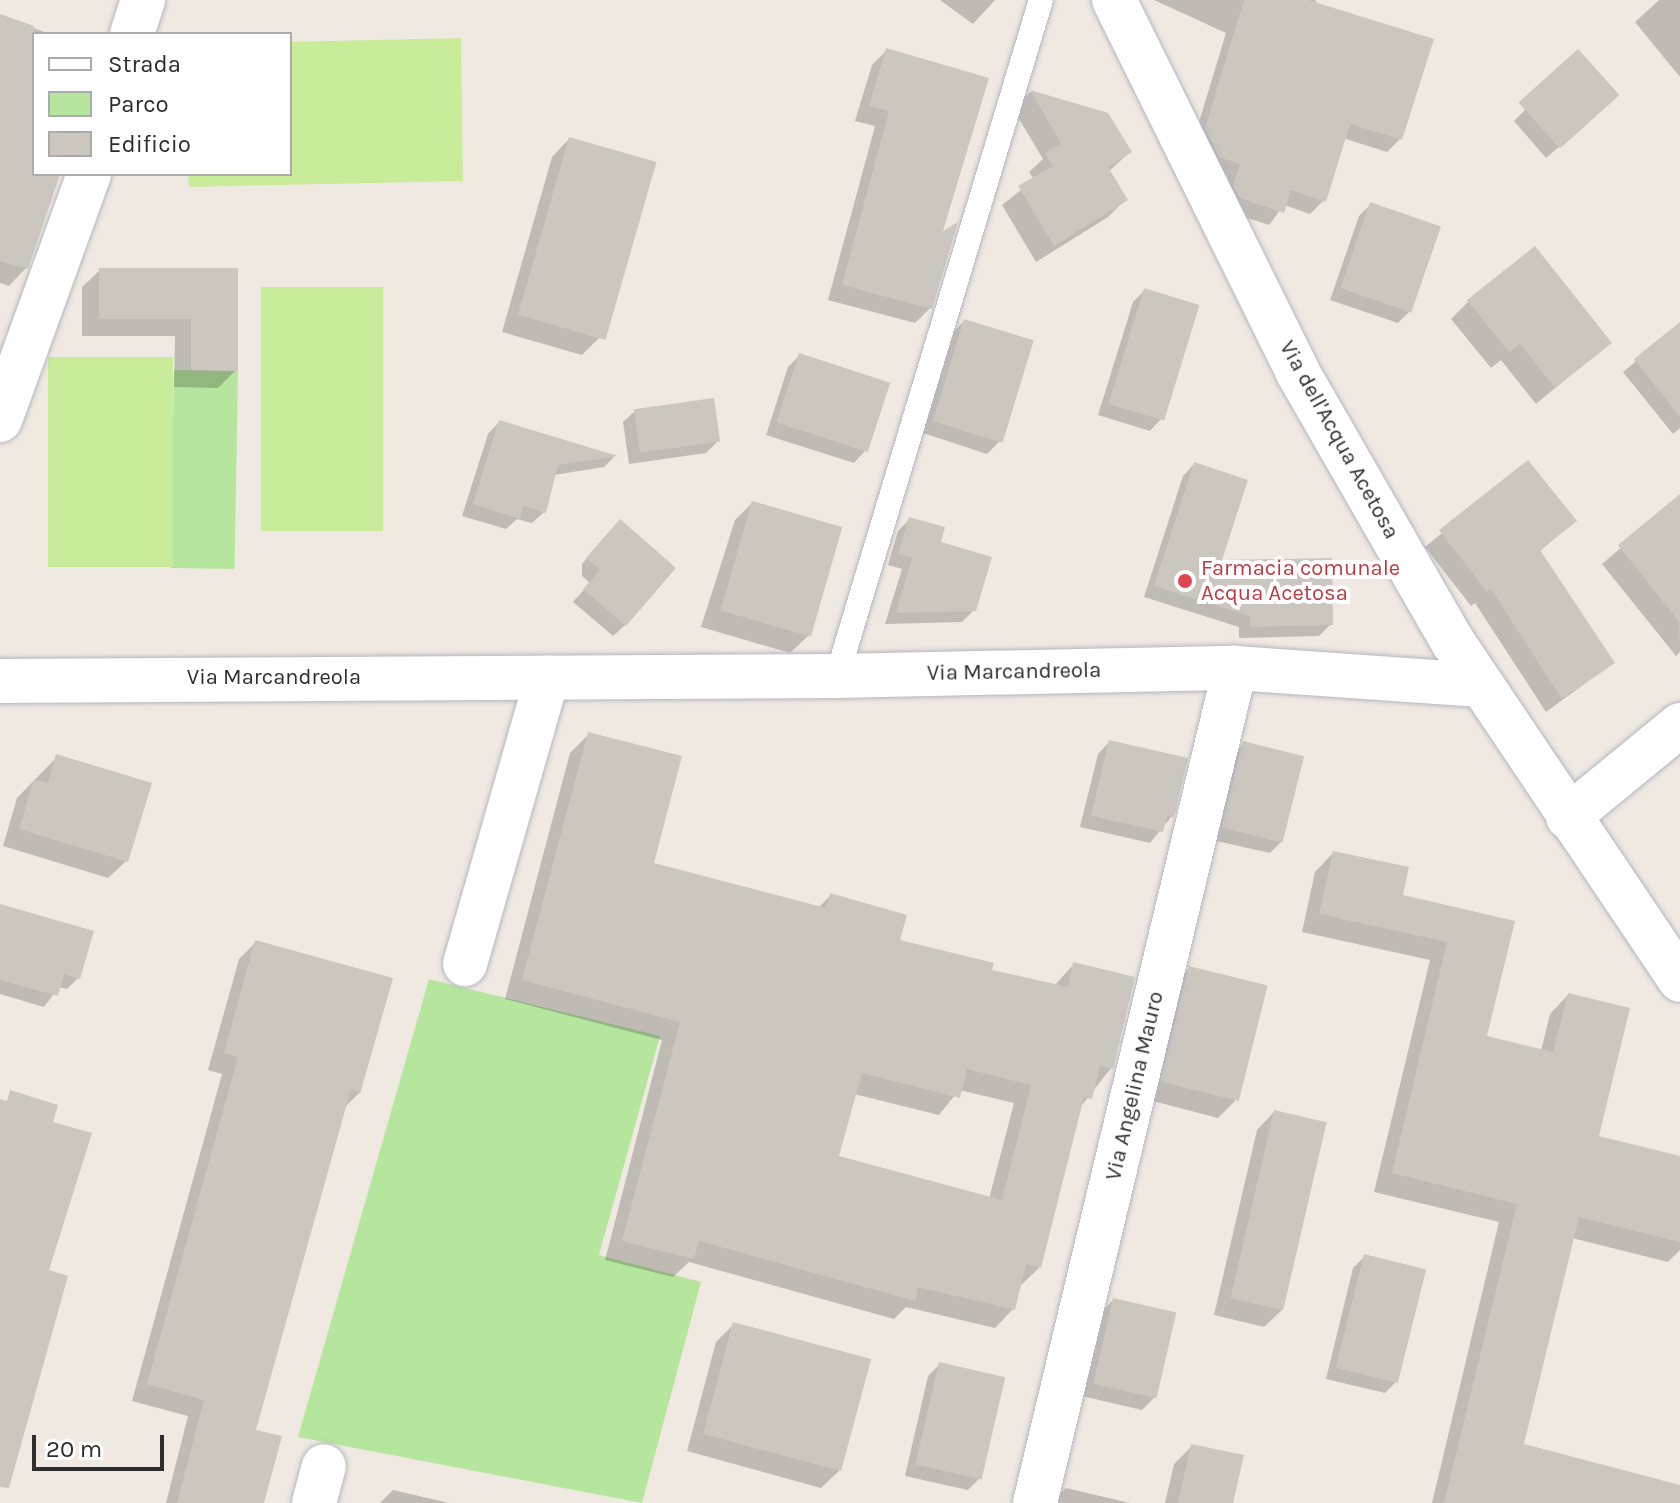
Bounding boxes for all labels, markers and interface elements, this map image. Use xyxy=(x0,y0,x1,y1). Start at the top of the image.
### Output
legend xyxy=(32,32,292,176)
text: Strada xyxy=(108,50,181,78)
text: Parco xyxy=(108,90,169,118)
text: Edificio xyxy=(108,130,191,158)
street label: Via dell'Acqua Acetosa xyxy=(1273,336,1405,544)
place label: Farmacia comunale Acqua Acetosa xyxy=(1201,555,1400,606)
marker: Farmacia comunale Acqua Acetosa xyxy=(1176,572,1194,590)
street label: Via Marcandreola xyxy=(927,657,1101,687)
street label: Via Marcandreola xyxy=(187,665,361,691)
street label: Via Angelina Mauro xyxy=(1100,989,1170,1183)
scale bar xyxy=(36,1419,168,1469)
text: 20 m xyxy=(46,1435,102,1463)

